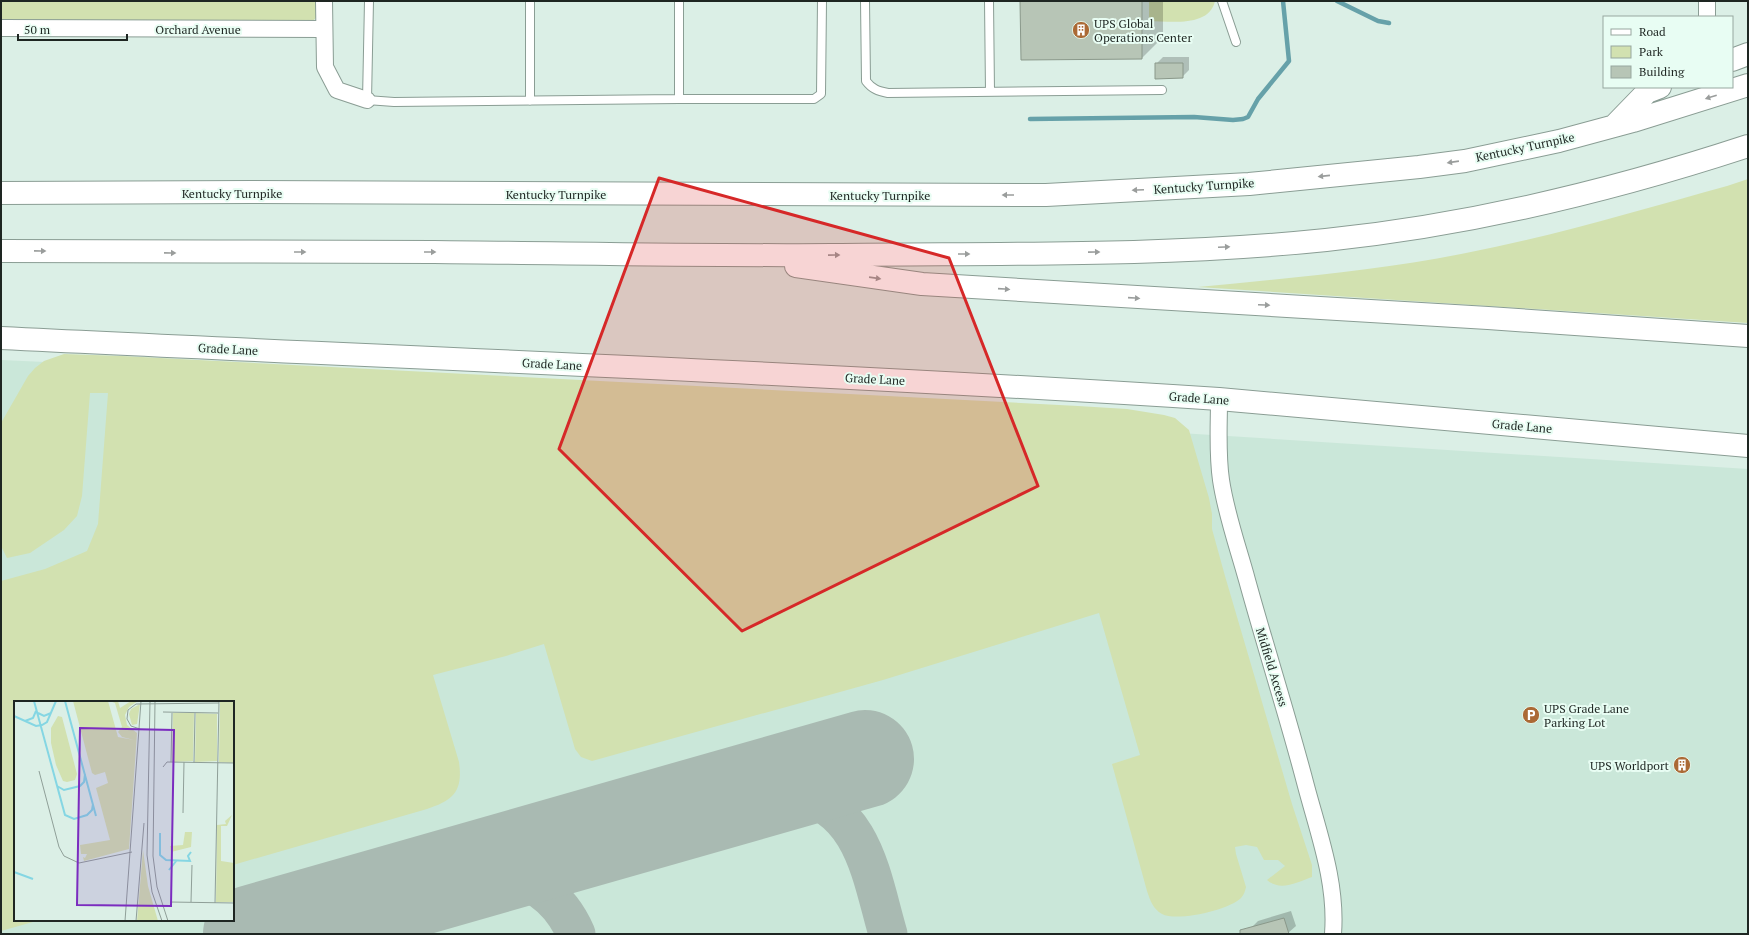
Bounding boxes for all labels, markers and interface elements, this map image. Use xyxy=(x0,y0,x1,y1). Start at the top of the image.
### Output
scale bar xyxy=(18,16,127,42)
place label: UPS Global Operations Center xyxy=(1094,16,1192,45)
legend xyxy=(1603,16,1733,88)
building icon: UPS Global Operations Center xyxy=(1071,20,1091,40)
text: 50 m xyxy=(24,22,51,37)
street label: Orchard Avenue xyxy=(155,22,241,37)
text: Road xyxy=(1639,24,1666,39)
text: Park xyxy=(1639,44,1664,59)
text: Building xyxy=(1639,64,1685,79)
one-way arrow xyxy=(1705,94,1717,100)
street label: Kentucky Turnpike xyxy=(1474,129,1576,165)
one-way arrow xyxy=(1447,159,1459,165)
one-way arrow xyxy=(1318,173,1330,180)
street label: Kentucky Turnpike xyxy=(1153,175,1255,197)
street label: Kentucky Turnpike xyxy=(182,186,282,201)
street label: Kentucky Turnpike xyxy=(506,187,606,202)
one-way arrow xyxy=(1131,187,1144,193)
street label: Kentucky Turnpike xyxy=(830,188,930,203)
one-way arrow xyxy=(1001,192,1014,198)
one-way arrow xyxy=(1218,244,1230,251)
one-way arrow xyxy=(34,248,47,254)
one-way arrow xyxy=(294,249,307,255)
one-way arrow xyxy=(424,249,437,255)
one-way arrow xyxy=(1088,249,1101,255)
one-way arrow xyxy=(164,250,177,256)
one-way arrow xyxy=(958,251,971,257)
one-way arrow xyxy=(828,252,841,258)
one-way arrow xyxy=(869,275,881,281)
one-way arrow xyxy=(998,286,1010,293)
one-way arrow xyxy=(1128,294,1140,301)
one-way arrow xyxy=(1257,302,1270,309)
street label: Grade Lane xyxy=(197,340,259,358)
street label: Grade Lane xyxy=(521,355,583,373)
street label: Grade Lane xyxy=(844,370,906,388)
street label: Grade Lane xyxy=(1168,388,1230,408)
street label: Grade Lane xyxy=(1491,416,1553,436)
street label: Midfield Access xyxy=(1253,626,1291,708)
inset map xyxy=(14,701,234,921)
place label: UPS Grade Lane Parking Lot xyxy=(1544,701,1629,730)
parking icon: UPS Grade Lane Parking Lot xyxy=(1521,705,1541,725)
building icon: UPS Worldport xyxy=(1672,755,1692,775)
place label: UPS Worldport xyxy=(1590,758,1670,773)

